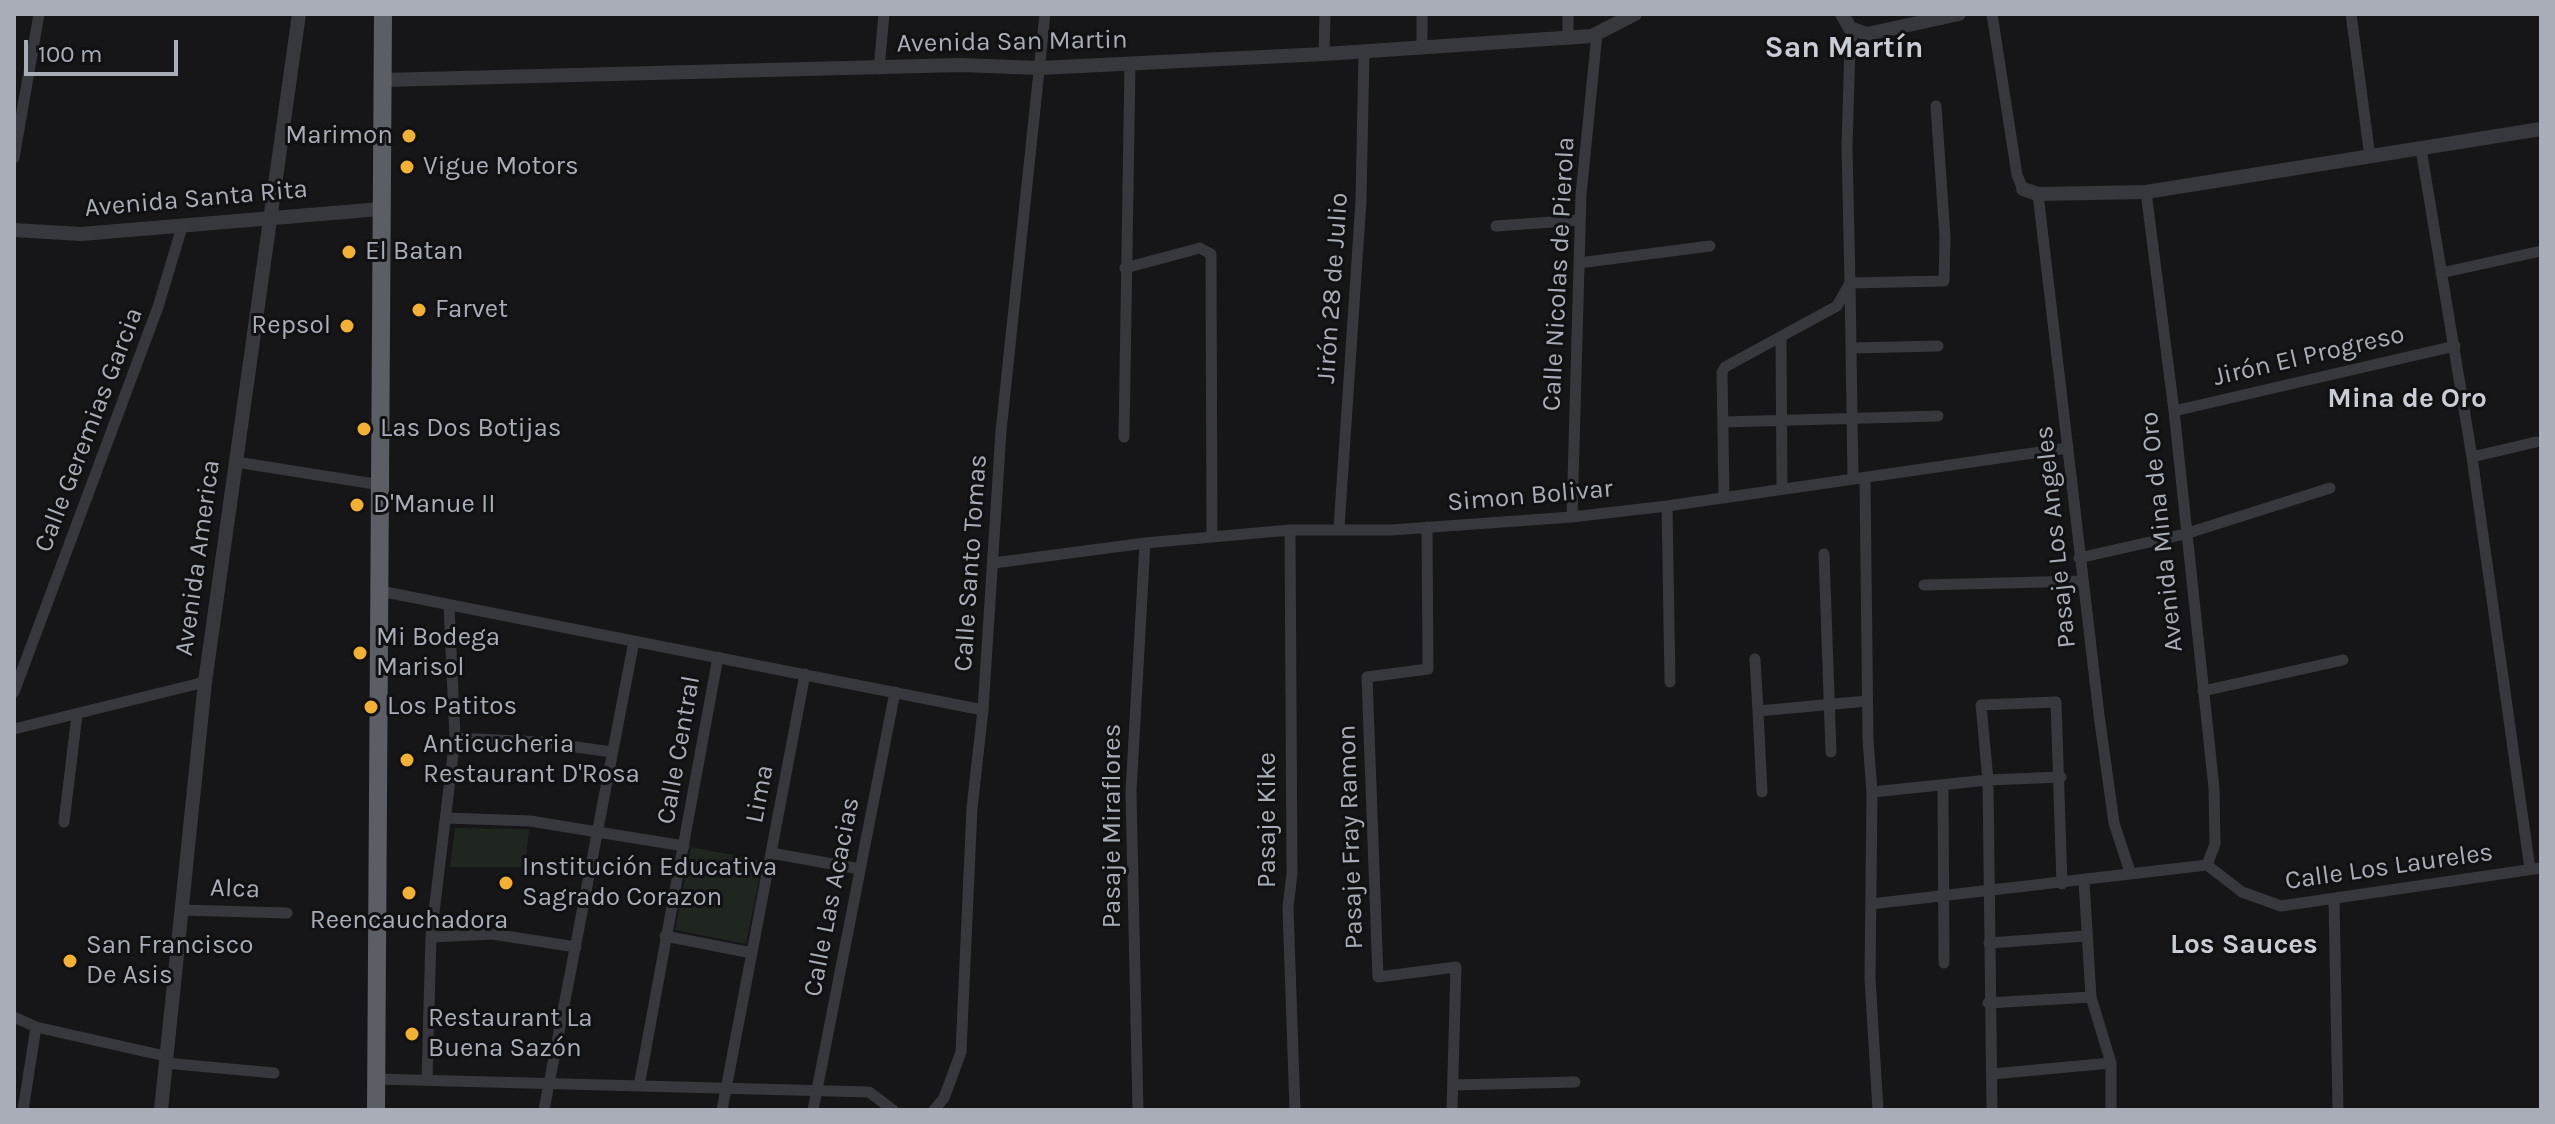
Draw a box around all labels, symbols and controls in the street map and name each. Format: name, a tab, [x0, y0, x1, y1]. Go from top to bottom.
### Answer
scale bar	[28, 24, 182, 74]
street label: Avenida San Martin	[896, 24, 1128, 60]
district label: San Martín	[1765, 30, 1923, 66]
text: 100 m	[38, 40, 103, 68]
place label: Marimon	[285, 120, 393, 152]
marker: Marimon	[400, 127, 418, 145]
street label: Calle Nicolas de Pierola	[1536, 136, 1582, 412]
place label: Vigue Motors	[423, 151, 579, 183]
marker: Vigue Motors	[398, 158, 416, 176]
street label: Avenida Santa Rita	[83, 174, 309, 224]
street label: Jirón 28 de Julio	[1311, 191, 1355, 385]
place label: El Batan	[365, 236, 463, 268]
marker: El Batan	[340, 243, 358, 261]
place label: Farvet	[435, 294, 508, 326]
marker: Farvet	[410, 301, 428, 319]
street label: Calle Geremias Garcia	[28, 303, 150, 557]
place label: Repsol	[251, 310, 331, 342]
marker: Repsol	[338, 317, 356, 335]
street label: Jirón El Progreso	[2210, 319, 2408, 393]
district label: Mina de Oro	[2327, 382, 2487, 416]
street label: Avenida Mina de Oro	[2134, 410, 2190, 654]
place label: Las Dos Botijas	[380, 413, 562, 445]
marker: Las Dos Botijas	[355, 420, 373, 438]
street label: Pasaje Los Angeles	[2029, 424, 2083, 650]
street label: Calle Santo Tomas	[948, 453, 994, 673]
street label: Avenida America	[169, 458, 227, 658]
street label: Simon Bolivar	[1446, 473, 1614, 519]
place label: D'Manue II	[373, 489, 496, 521]
marker: D'Manue II	[348, 496, 366, 514]
place label: Mi Bodega Marisol	[376, 622, 500, 684]
marker: Mi Bodega Marisol	[351, 644, 369, 662]
street label: Calle Central	[651, 673, 707, 827]
place label: Los Patitos	[387, 691, 517, 723]
marker: Los Patitos	[362, 698, 380, 716]
street label: Pasaje Miraflores	[1097, 724, 1129, 928]
street label: Pasaje Fray Ramon	[1331, 724, 1371, 950]
place label: Anticucheria Restaurant D'Rosa	[423, 729, 640, 790]
marker: Anticucheria Restaurant D'Rosa	[398, 751, 416, 769]
street label: Pasaje Kike	[1252, 752, 1284, 888]
street label: Lima	[739, 762, 781, 826]
street label: Calle Las Acacias	[797, 795, 867, 999]
street label: Calle Los Laureles	[2283, 837, 2495, 897]
place label: Institución Educativa Sagrado Corazon	[522, 852, 777, 914]
street label: Alca	[209, 873, 261, 905]
marker: Institución Educativa Sagrado Corazon	[497, 874, 515, 892]
marker: Reencauchadora	[400, 884, 418, 902]
place label: Reencauchadora	[310, 905, 508, 937]
district label: Los Sauces	[2170, 928, 2318, 962]
place label: San Francisco De Asis	[86, 930, 253, 992]
marker: San Francisco De Asis	[61, 952, 79, 970]
place label: Restaurant La Buena Sazón	[428, 1003, 593, 1064]
marker: Restaurant La Buena Sazón	[403, 1025, 421, 1043]

